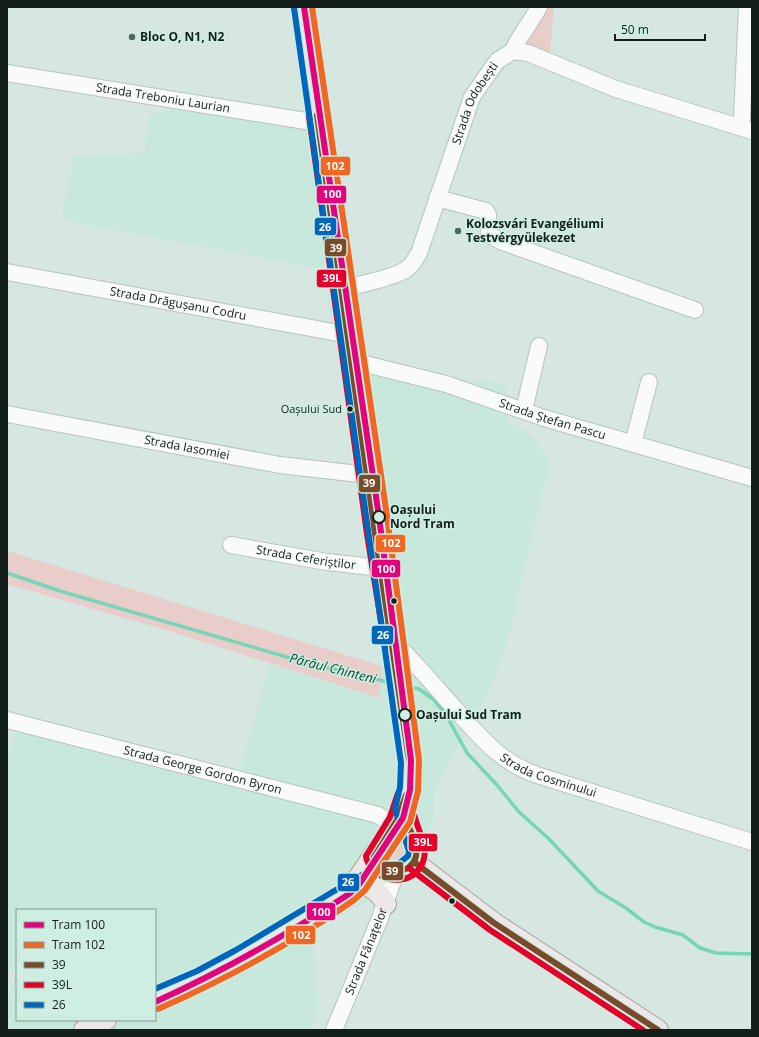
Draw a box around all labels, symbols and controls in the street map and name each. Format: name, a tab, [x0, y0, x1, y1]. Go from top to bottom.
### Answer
scale bar	[615, 16, 705, 42]
text: 50 m	[621, 21, 649, 38]
place label: Bloc O, N1, N2	[140, 28, 224, 45]
marker: Bloc O, N1, N2	[127, 32, 137, 42]
street label: Strada Odobești	[447, 58, 502, 147]
street label: Strada Treboniu Laurian	[95, 78, 231, 117]
line badge: 102	[320, 156, 351, 176]
text: 102	[326, 158, 344, 173]
line badge: 100	[316, 185, 347, 204]
text: 100	[323, 186, 341, 201]
place label: Kolozsvári Evangéliumi Testvérgyülekezet	[466, 215, 604, 246]
line badge: 26	[314, 217, 337, 236]
text: 26	[319, 219, 331, 234]
marker: Kolozsvári Evangéliumi Testvérgyülekezet	[453, 226, 463, 236]
line badge: 39	[324, 238, 347, 257]
text: 39	[330, 240, 342, 255]
line badge: 39L	[316, 269, 347, 288]
text: 39L	[323, 270, 341, 285]
street label: Strada Drăgușanu Codru	[109, 282, 248, 324]
street label: Strada Ștefan Pascu	[497, 394, 608, 443]
place label: Oașului Sud	[281, 401, 342, 416]
marker: Oașului Sud	[345, 404, 355, 414]
street label: Strada Iasomiei	[143, 431, 231, 463]
line badge: 39	[358, 474, 381, 493]
text: 39	[363, 475, 375, 490]
place label: Oașului Nord Tram	[390, 501, 455, 532]
marker: Oașului Nord Tram	[372, 510, 386, 524]
line badge: 102	[375, 534, 406, 553]
text: 102	[382, 535, 400, 550]
street label: Strada Ceferiștilor	[255, 541, 357, 573]
line badge: 100	[371, 559, 401, 578]
text: 100	[377, 561, 395, 576]
unlabelled marker	[389, 596, 399, 606]
line badge: 26	[371, 625, 394, 645]
text: 26	[377, 627, 389, 642]
water label: Pârâul Chinteni	[288, 649, 379, 688]
place label: Oașului Sud Tram	[416, 706, 522, 723]
marker: Oașului Sud Tram	[398, 708, 412, 722]
street label: Strada George Gordon Byron	[122, 741, 284, 798]
street label: Strada Cosminului	[497, 749, 599, 801]
line badge: 39L	[408, 833, 438, 852]
text: 39L	[414, 834, 432, 849]
line badge: 39	[381, 861, 404, 881]
text: 39	[386, 863, 398, 878]
line badge: 26	[337, 873, 360, 892]
text: 26	[342, 874, 354, 889]
unlabelled marker	[447, 896, 457, 906]
line badge: 100	[306, 902, 336, 921]
text: 100	[312, 904, 330, 919]
street label: Strada Fânațelor	[340, 905, 391, 997]
legend	[16, 909, 156, 1021]
text: Tram 100	[52, 916, 105, 933]
line badge: 102	[285, 925, 316, 945]
text: 102	[292, 927, 310, 942]
text: Tram 102	[52, 936, 105, 953]
text: 39	[52, 956, 66, 973]
text: 39L	[52, 976, 72, 993]
text: 26	[52, 996, 66, 1013]

